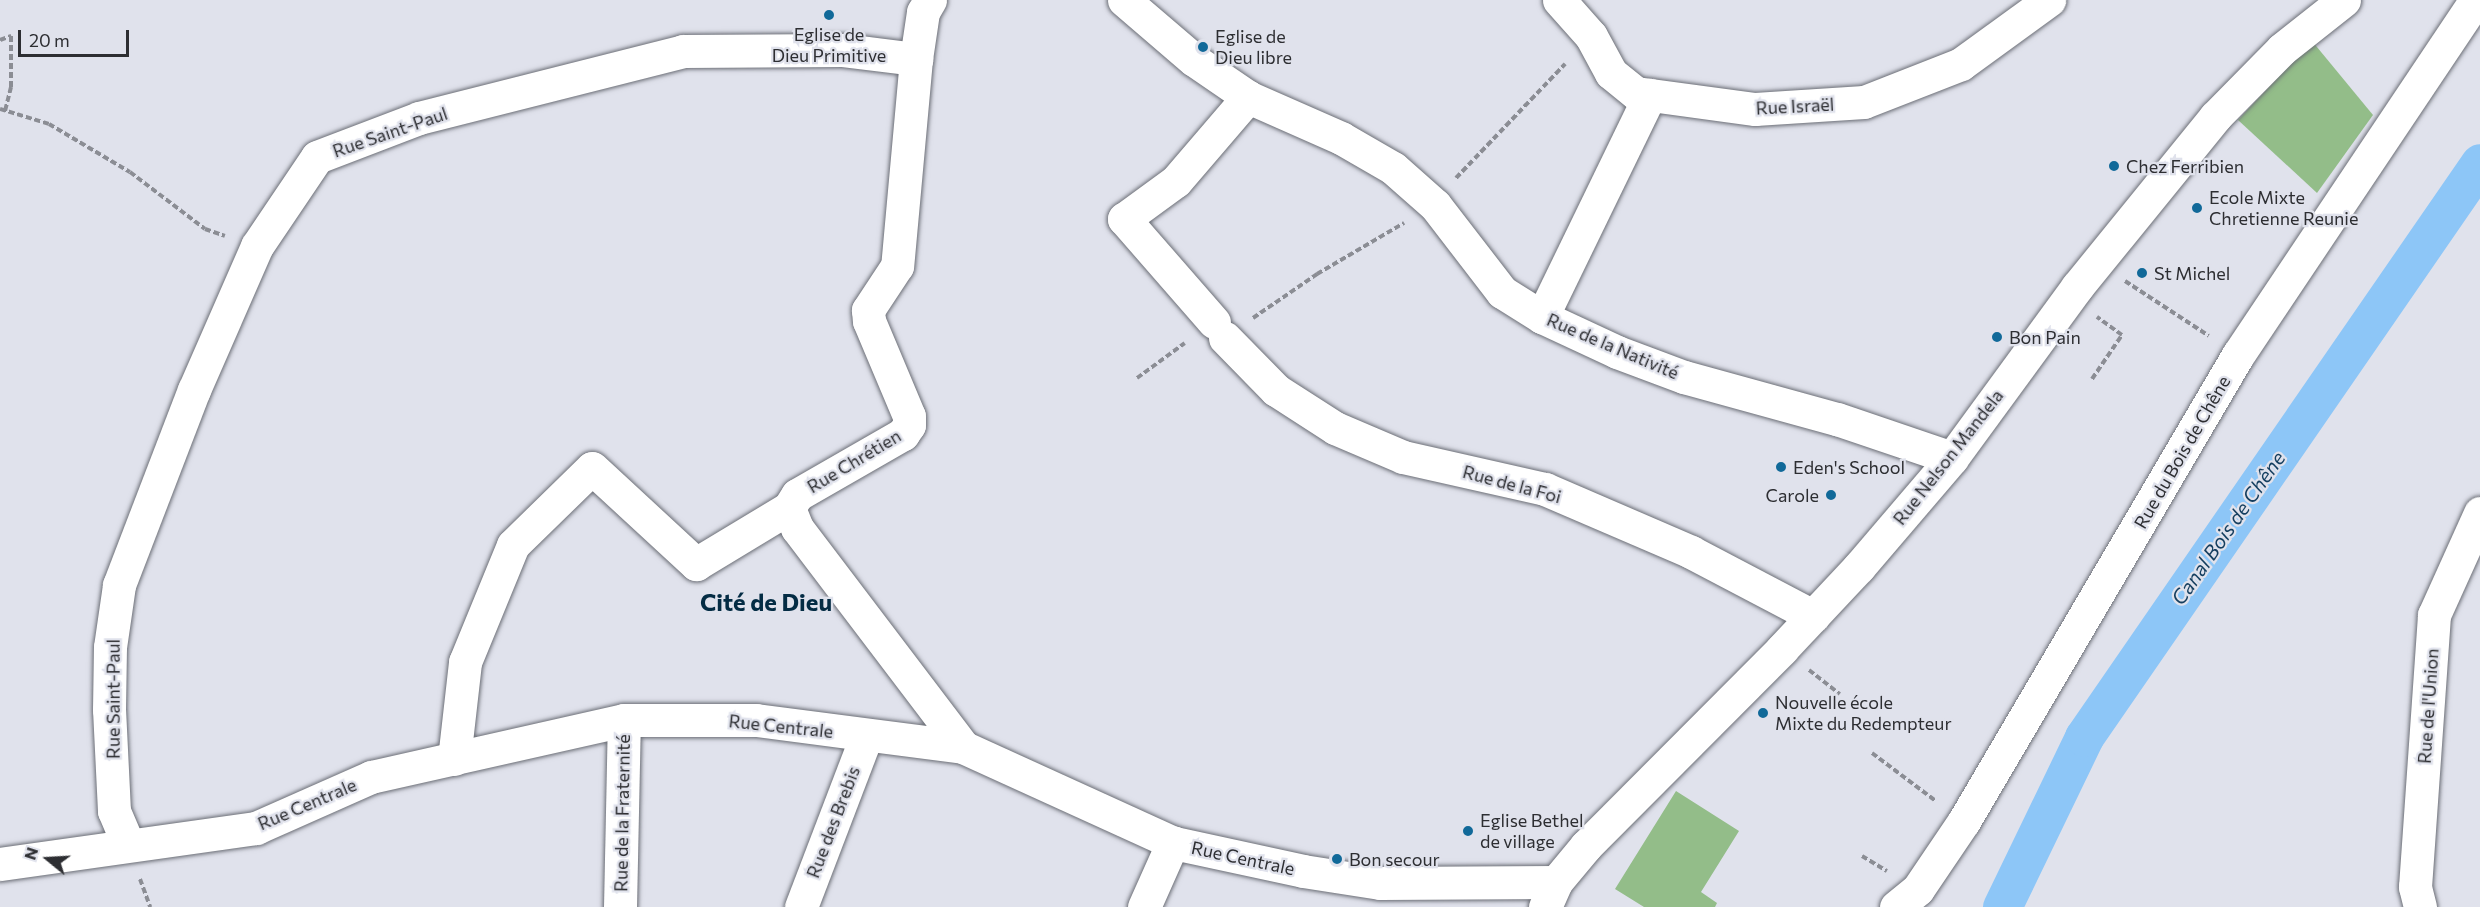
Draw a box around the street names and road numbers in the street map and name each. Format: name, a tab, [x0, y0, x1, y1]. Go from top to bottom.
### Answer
street label: Rue Israël	[1755, 93, 1835, 119]
street label: Rue Saint-Paul	[330, 102, 450, 162]
street label: Rue de la Nativité	[1544, 308, 1682, 384]
street label: Rue du Bois de Chêne	[2129, 372, 2235, 532]
street label: Rue Nelson Mandela	[1888, 385, 2008, 529]
street label: Rue Chrétien	[803, 425, 905, 497]
street label: Rue de la Foi	[1460, 460, 1564, 508]
street label: Rue Saint-Paul	[102, 639, 124, 759]
street label: Rue de l'Union	[2413, 648, 2443, 764]
street label: Rue Centrale	[728, 710, 834, 742]
street label: Rue de la Fraternité	[610, 734, 634, 892]
street label: Rue des Brebis	[802, 763, 864, 881]
street label: Rue Centrale	[254, 774, 360, 834]
street label: Rue Centrale	[1189, 837, 1297, 879]

